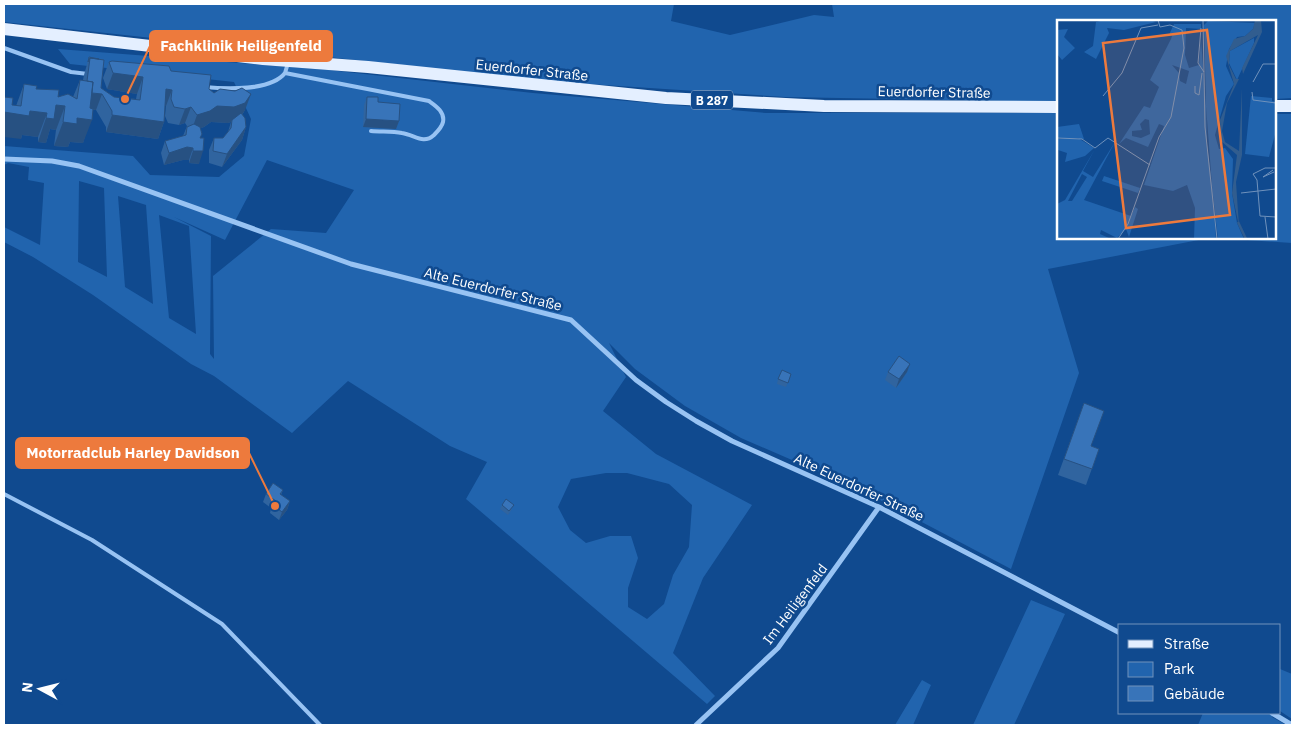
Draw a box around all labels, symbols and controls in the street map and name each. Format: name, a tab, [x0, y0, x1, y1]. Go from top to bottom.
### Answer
inset map	[1057, 20, 1276, 239]
callout: Fachklinik Heiligenfeld	[150, 31, 332, 61]
text: Fachklinik Heiligenfeld	[160, 36, 322, 55]
street label: Euerdorfer Straße	[475, 55, 589, 85]
street label: Euerdorfer Straße	[877, 82, 991, 102]
road number: B 287	[691, 90, 733, 110]
street label: Alte Euerdorfer Straße	[422, 263, 564, 315]
callout: Motorradclub Harley Davidson	[16, 438, 249, 468]
text: Motorradclub Harley Davidson	[26, 443, 240, 462]
street label: Alte Euerdorfer Straße	[791, 449, 927, 525]
street label: Im Heiligenfeld	[759, 560, 831, 648]
legend	[1118, 624, 1281, 714]
text: Straße	[1164, 634, 1209, 653]
text: Park	[1164, 659, 1194, 678]
north arrow	[15, 664, 65, 714]
text: N	[18, 681, 37, 694]
text: Gebäude	[1164, 684, 1225, 703]

